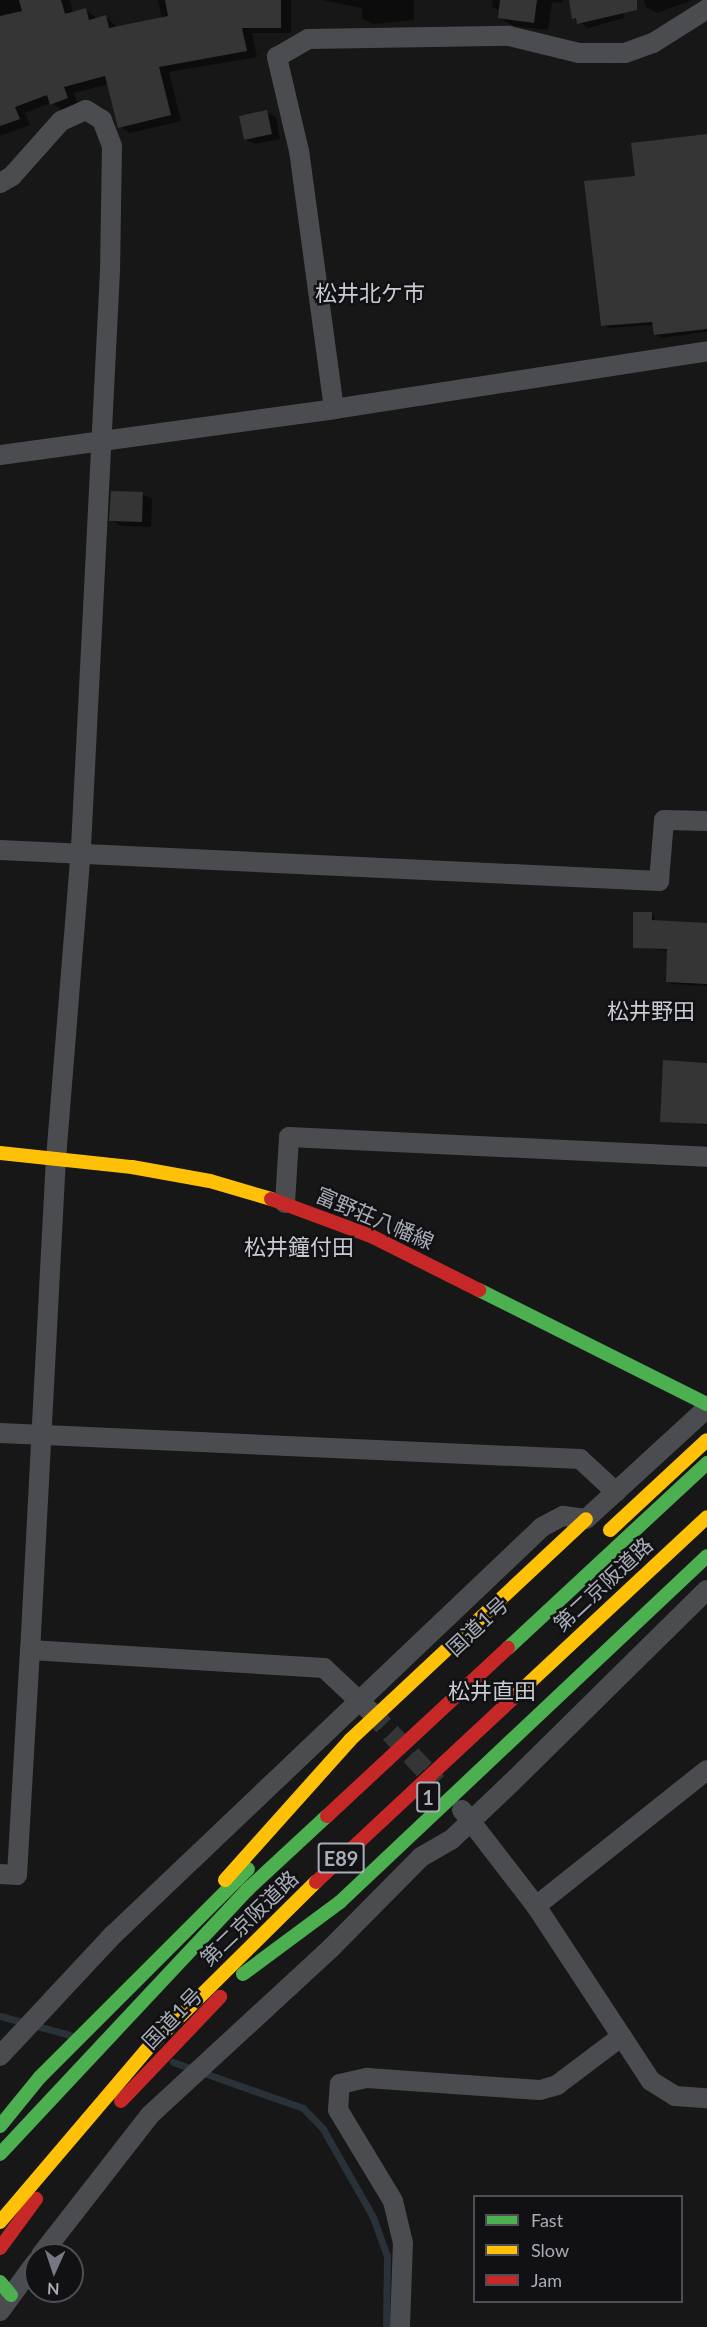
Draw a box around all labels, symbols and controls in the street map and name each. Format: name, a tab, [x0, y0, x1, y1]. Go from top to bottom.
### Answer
district label: 松井北ケ市	[315, 280, 425, 306]
district label: 松井野田	[607, 998, 695, 1024]
street label: 富野荘八幡線	[312, 1182, 438, 1254]
district label: 松井鐘付田	[244, 1234, 354, 1260]
street label: 第二京阪道路	[548, 1532, 658, 1636]
street label: 国道1号	[441, 1591, 513, 1661]
district label: 松井直田	[448, 1678, 536, 1704]
road number: 1	[416, 1780, 440, 1814]
road number: E89	[317, 1841, 365, 1875]
street label: 第二京阪道路	[195, 1865, 303, 1971]
street label: 国道1号	[137, 1982, 207, 2054]
legend	[473, 2195, 683, 2303]
text: Fast	[531, 2209, 563, 2231]
text: Slow	[531, 2239, 569, 2261]
north arrow	[24, 2243, 84, 2303]
text: Jam	[531, 2269, 562, 2291]
text: N	[46, 2280, 60, 2299]

